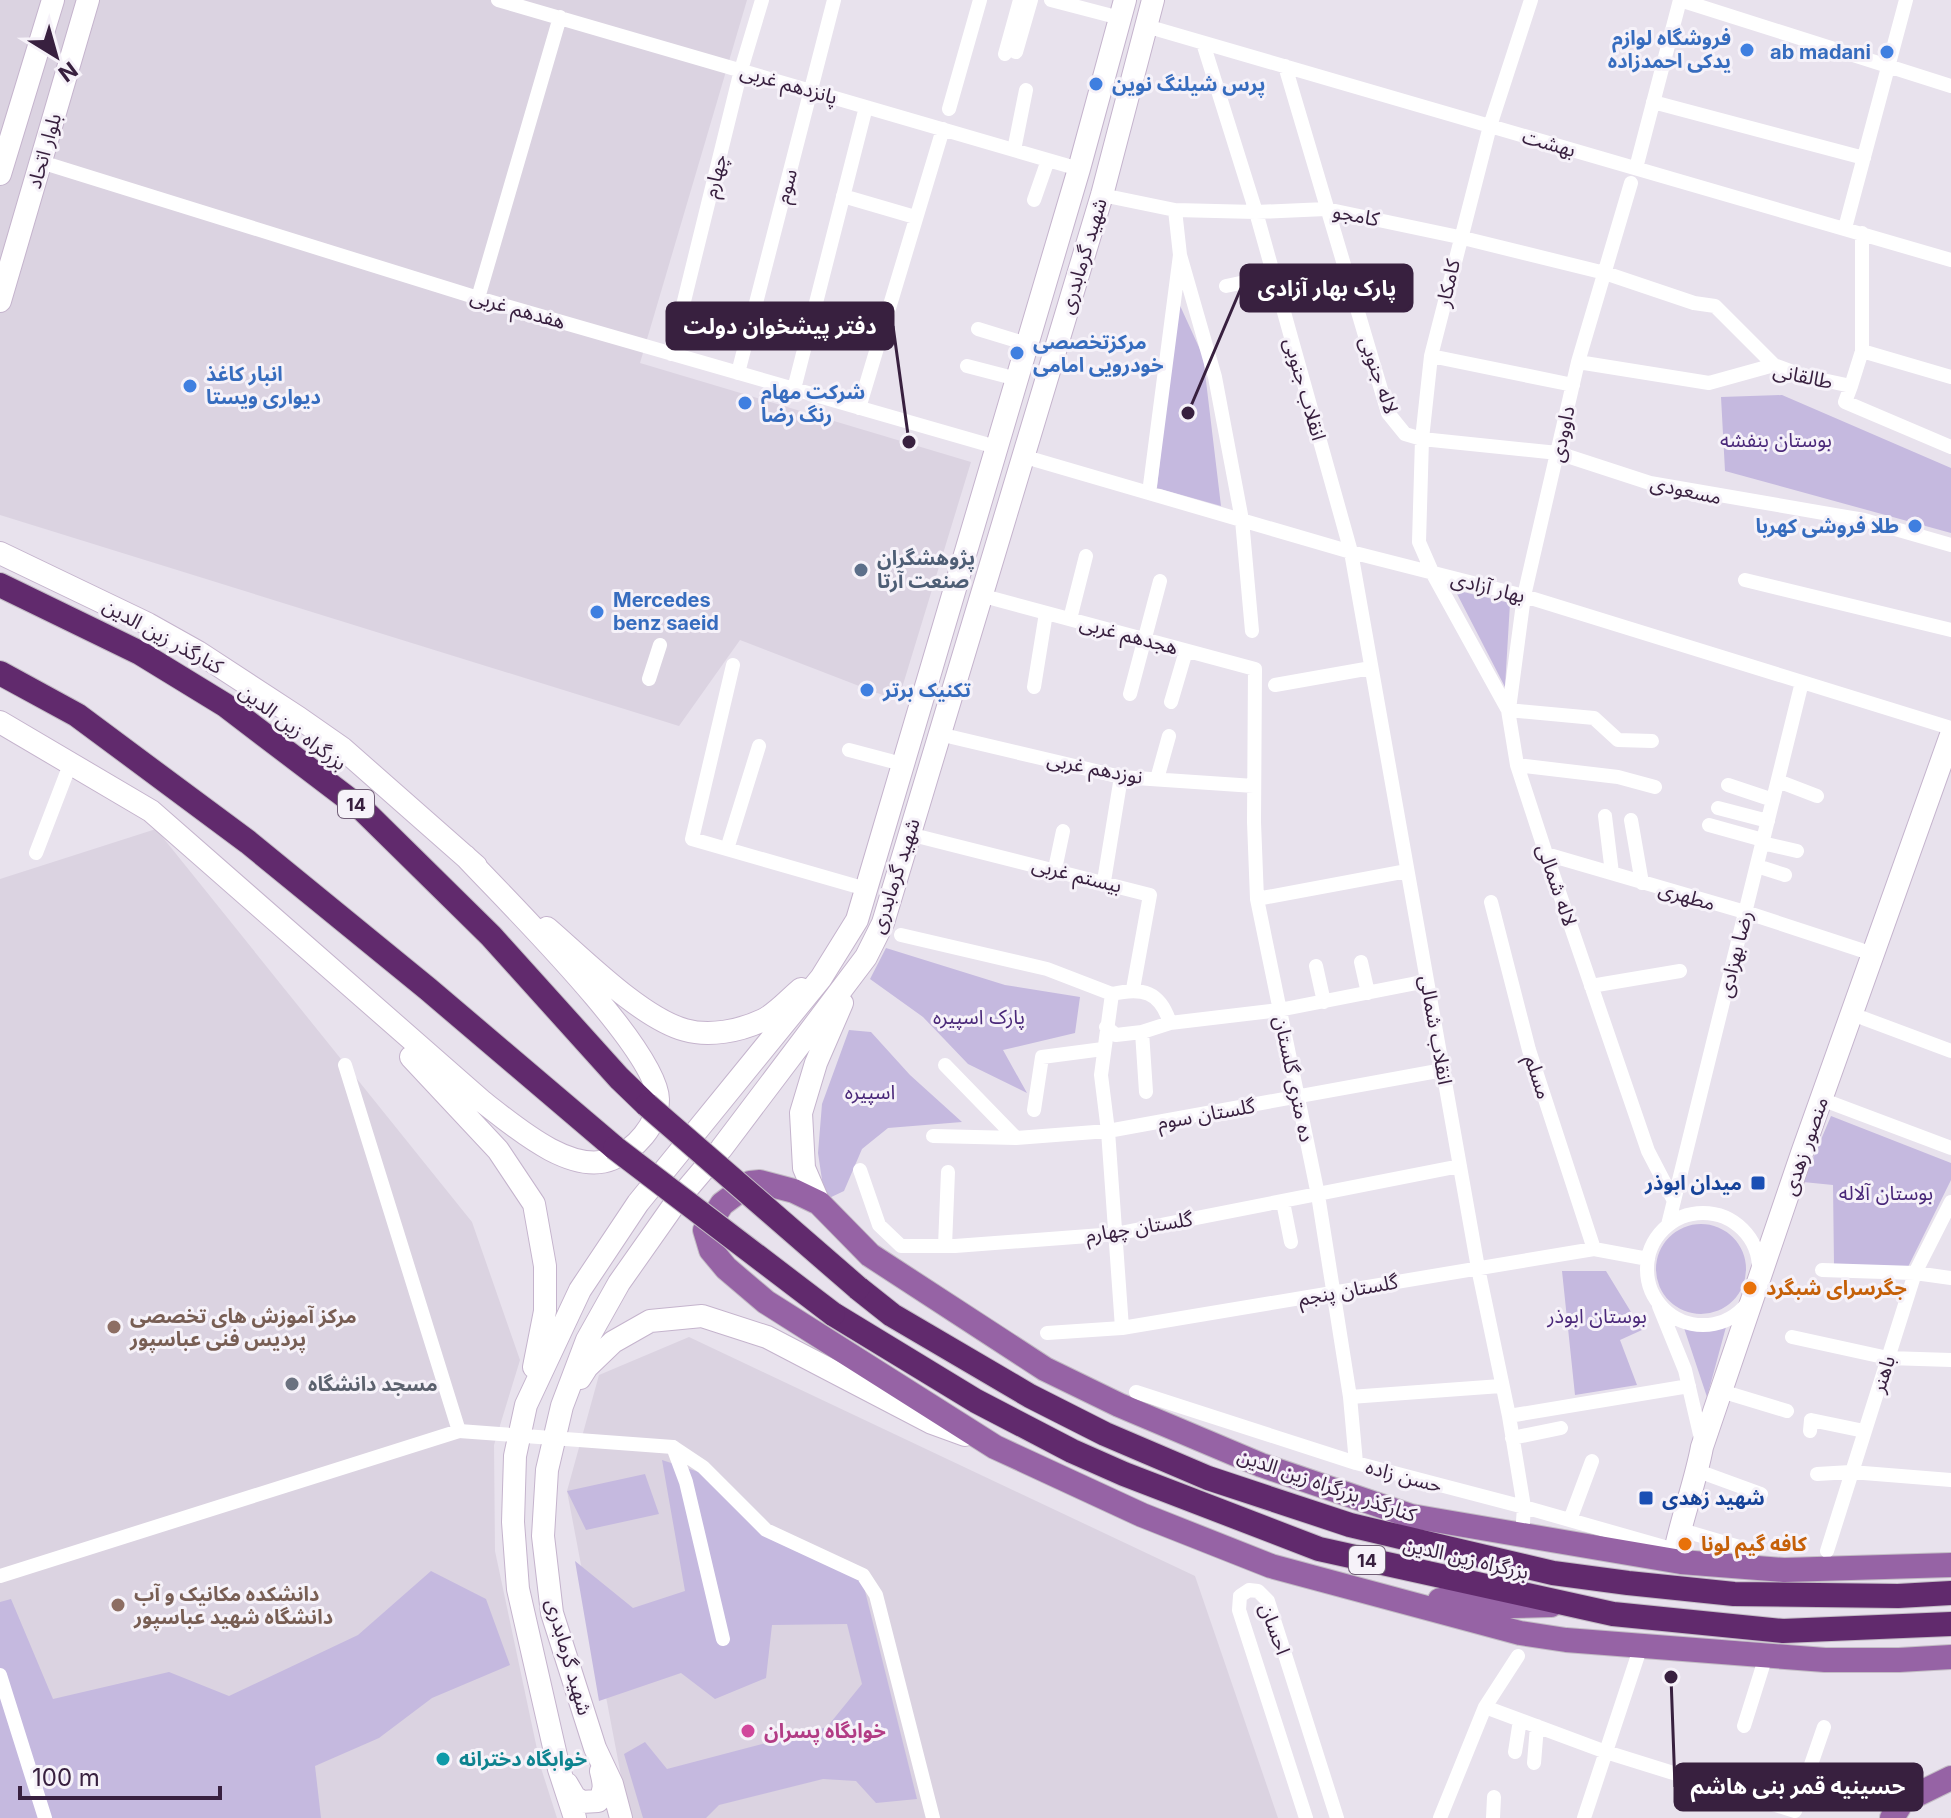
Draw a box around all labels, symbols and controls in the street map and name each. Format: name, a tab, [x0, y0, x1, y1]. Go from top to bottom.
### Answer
north arrow	[16, 16, 96, 96]
place label: فروشگاه لوازم یدکی احمدزاده	[1608, 26, 1731, 73]
place label: ab madani	[1770, 40, 1871, 64]
marker: فروشگاه لوازم یدکی احمدزاده	[1738, 41, 1756, 59]
marker: ab madani	[1878, 43, 1896, 61]
text: N	[54, 57, 83, 87]
street label: پانزدهم غربی	[737, 59, 840, 112]
place label: پرس شیلنگ نوین	[1112, 72, 1265, 98]
marker: پرس شیلنگ نوین	[1087, 75, 1105, 93]
street label: بلوار اتحاد	[22, 110, 66, 192]
street label: بهشت	[1520, 124, 1578, 162]
street label: چهارم	[698, 152, 735, 201]
street label: سوم	[770, 166, 805, 207]
street label: شهید گرمابدری	[1054, 195, 1112, 317]
street label: کامجو	[1331, 199, 1382, 231]
street label: کامکار	[1431, 256, 1465, 310]
callout: پارک بهار آزادی	[1241, 265, 1412, 311]
text: پارک بهار آزادی	[1258, 275, 1396, 303]
street label: هفدهم غربی	[467, 284, 568, 337]
callout: دفتر پیشخوان دولت	[667, 303, 893, 349]
text: دفتر پیشخوان دولت	[683, 313, 877, 341]
place label: مرکزتخصصی خودرویی امامی	[1033, 330, 1164, 377]
street label: لاله جنوبی	[1355, 333, 1403, 417]
street label: انقلاب جنوبی	[1279, 335, 1331, 443]
marker: مرکزتخصصی خودرویی امامی	[1008, 344, 1026, 362]
street label: طالقانی	[1771, 358, 1835, 394]
place label: انبار کاغذ دیواری ویستا	[206, 362, 321, 409]
marker: انبار کاغذ دیواری ویستا	[181, 377, 199, 395]
place label: شرکت مهام رنگ رضا	[761, 380, 865, 427]
marker: شرکت مهام رنگ رضا	[736, 394, 754, 412]
street label: داوودی	[1544, 404, 1580, 464]
park label: بوستان بنفشه	[1720, 428, 1832, 452]
street label: مسعودی	[1648, 471, 1724, 509]
place label: طلا فروشی کهربا	[1756, 514, 1899, 538]
marker: طلا فروشی کهربا	[1906, 517, 1924, 535]
place label: پژوهشگران صنعت آرتا	[877, 546, 975, 593]
marker: پژوهشگران صنعت آرتا	[852, 561, 870, 579]
street label: بهار آزادی	[1449, 566, 1527, 608]
place label: Mercedes benz saeid	[613, 588, 719, 635]
street label: کنارگذر زین الدین	[99, 593, 228, 679]
marker: Mercedes benz saeid	[588, 603, 606, 621]
street label: هجدهم غربی	[1076, 610, 1181, 663]
place label: تکنیک برتر	[882, 678, 971, 702]
street label: بزرگراه زین الدین	[235, 679, 351, 775]
marker: تکنیک برتر	[858, 681, 876, 699]
street label: نوزدهم غربی	[1045, 747, 1145, 792]
road number: 14	[338, 790, 374, 818]
street label: شهید گرمابدری	[865, 815, 925, 937]
street label: لاله شمالی	[1532, 841, 1582, 929]
street label: بیستم غربی	[1029, 852, 1124, 901]
street label: مطهری	[1656, 876, 1718, 916]
street label: رضا بهزادی	[1713, 908, 1757, 1000]
street label: انقلاب شمالی	[1415, 974, 1457, 1086]
park label: پارک اسپیره	[933, 1005, 1025, 1030]
street label: ده متری گلستان	[1269, 1014, 1319, 1144]
street label: مسلم	[1517, 1052, 1556, 1103]
park label: اسپیره	[845, 1080, 895, 1105]
street label: گلستان سوم	[1155, 1093, 1258, 1137]
street label: منصور زهدی	[1777, 1094, 1833, 1198]
place label: میدان ابوذر	[1644, 1171, 1742, 1195]
marker: میدان ابوذر	[1749, 1174, 1767, 1192]
park label: بوستان آلاله	[1839, 1181, 1933, 1205]
street label: گلستان چهارم	[1084, 1207, 1195, 1250]
street label: گلستان پنجم	[1296, 1269, 1401, 1314]
place label: جگرسرای شبگرد	[1766, 1276, 1907, 1300]
marker: جگرسرای شبگرد	[1741, 1279, 1759, 1297]
place label: مرکز آموزش های تخصصی پردیس فنی عباسپور	[129, 1304, 357, 1353]
park label: بوستان ابوذر	[1546, 1304, 1647, 1328]
marker: مرکز آموزش های تخصصی پردیس فنی عباسپور	[105, 1318, 123, 1336]
street label: باهنر	[1865, 1352, 1900, 1396]
place label: مسجد دانشگاه	[308, 1372, 438, 1396]
marker: مسجد دانشگاه	[283, 1375, 301, 1393]
street label: کنارگذر بزرگراه زین الدین	[1234, 1443, 1420, 1527]
street label: حسن زاده	[1363, 1454, 1445, 1498]
place label: شهید زهدی	[1662, 1486, 1765, 1510]
marker: شهید زهدی	[1637, 1489, 1655, 1507]
street label: بزرگراه زین الدین	[1401, 1532, 1531, 1584]
place label: کافه گیم لونا	[1701, 1532, 1808, 1559]
marker: کافه گیم لونا	[1676, 1535, 1694, 1553]
road number: 14	[1349, 1546, 1385, 1574]
place label: دانشکده مکانیک و آب دانشگاه شهید عباسپور	[133, 1582, 333, 1631]
marker: دانشکده مکانیک و آب دانشگاه شهید عباسپور	[109, 1596, 127, 1614]
street label: شهید گرمابدری	[541, 1596, 597, 1718]
street label: احسان	[1255, 1600, 1295, 1658]
place label: خوابگاه پسران	[764, 1719, 886, 1745]
marker: خوابگاه پسران	[739, 1722, 757, 1740]
place label: خوابگاه دخترانه	[459, 1747, 587, 1771]
scale bar	[20, 1750, 220, 1800]
marker: خوابگاه دخترانه	[434, 1750, 452, 1768]
text: 100 m	[32, 1763, 100, 1792]
callout: حسینیه قمر بنی هاشم	[1675, 1764, 1922, 1810]
text: حسینیه قمر بنی هاشم	[1691, 1773, 1906, 1803]

